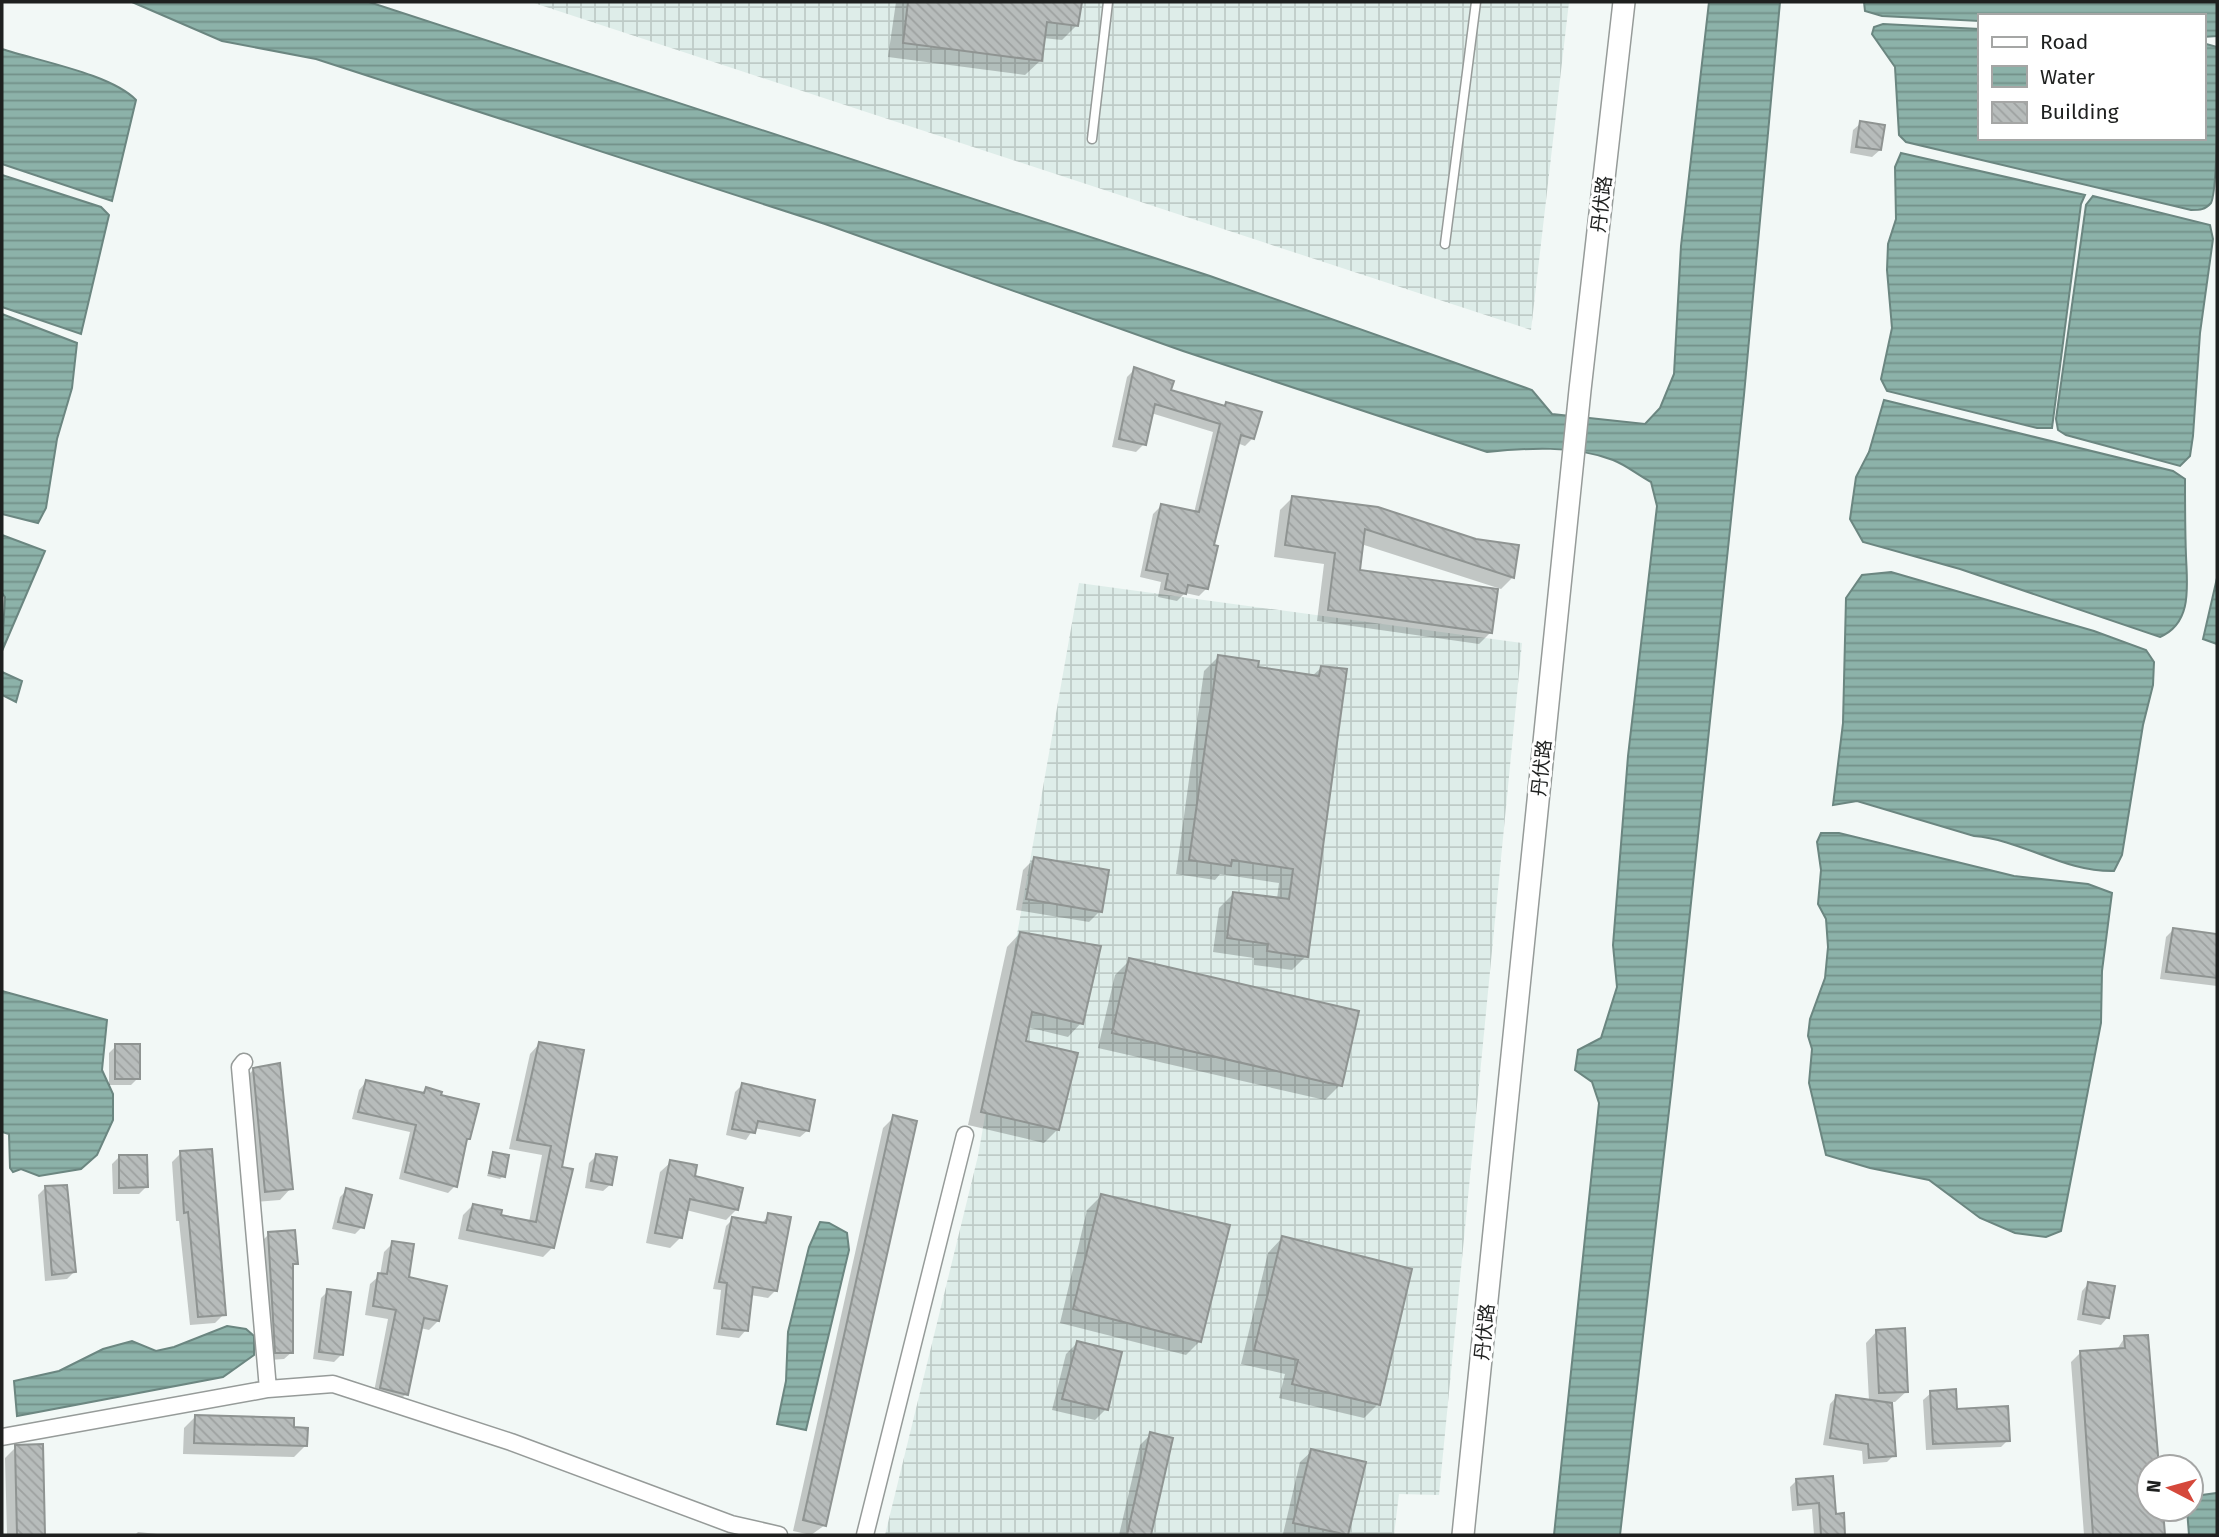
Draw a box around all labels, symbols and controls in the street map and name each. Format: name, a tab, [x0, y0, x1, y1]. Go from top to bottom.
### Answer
legend	[1978, 14, 2205, 140]
text: Road	[2040, 29, 2088, 55]
text: Water	[2040, 64, 2095, 90]
text: Building	[2040, 99, 2119, 125]
street label: 丹伏路	[1587, 174, 1616, 234]
street label: 丹伏路	[1527, 738, 1556, 798]
street label: 丹伏路	[1470, 1302, 1499, 1362]
north arrow	[2135, 1453, 2205, 1523]
text: N	[2141, 1479, 2166, 1494]

